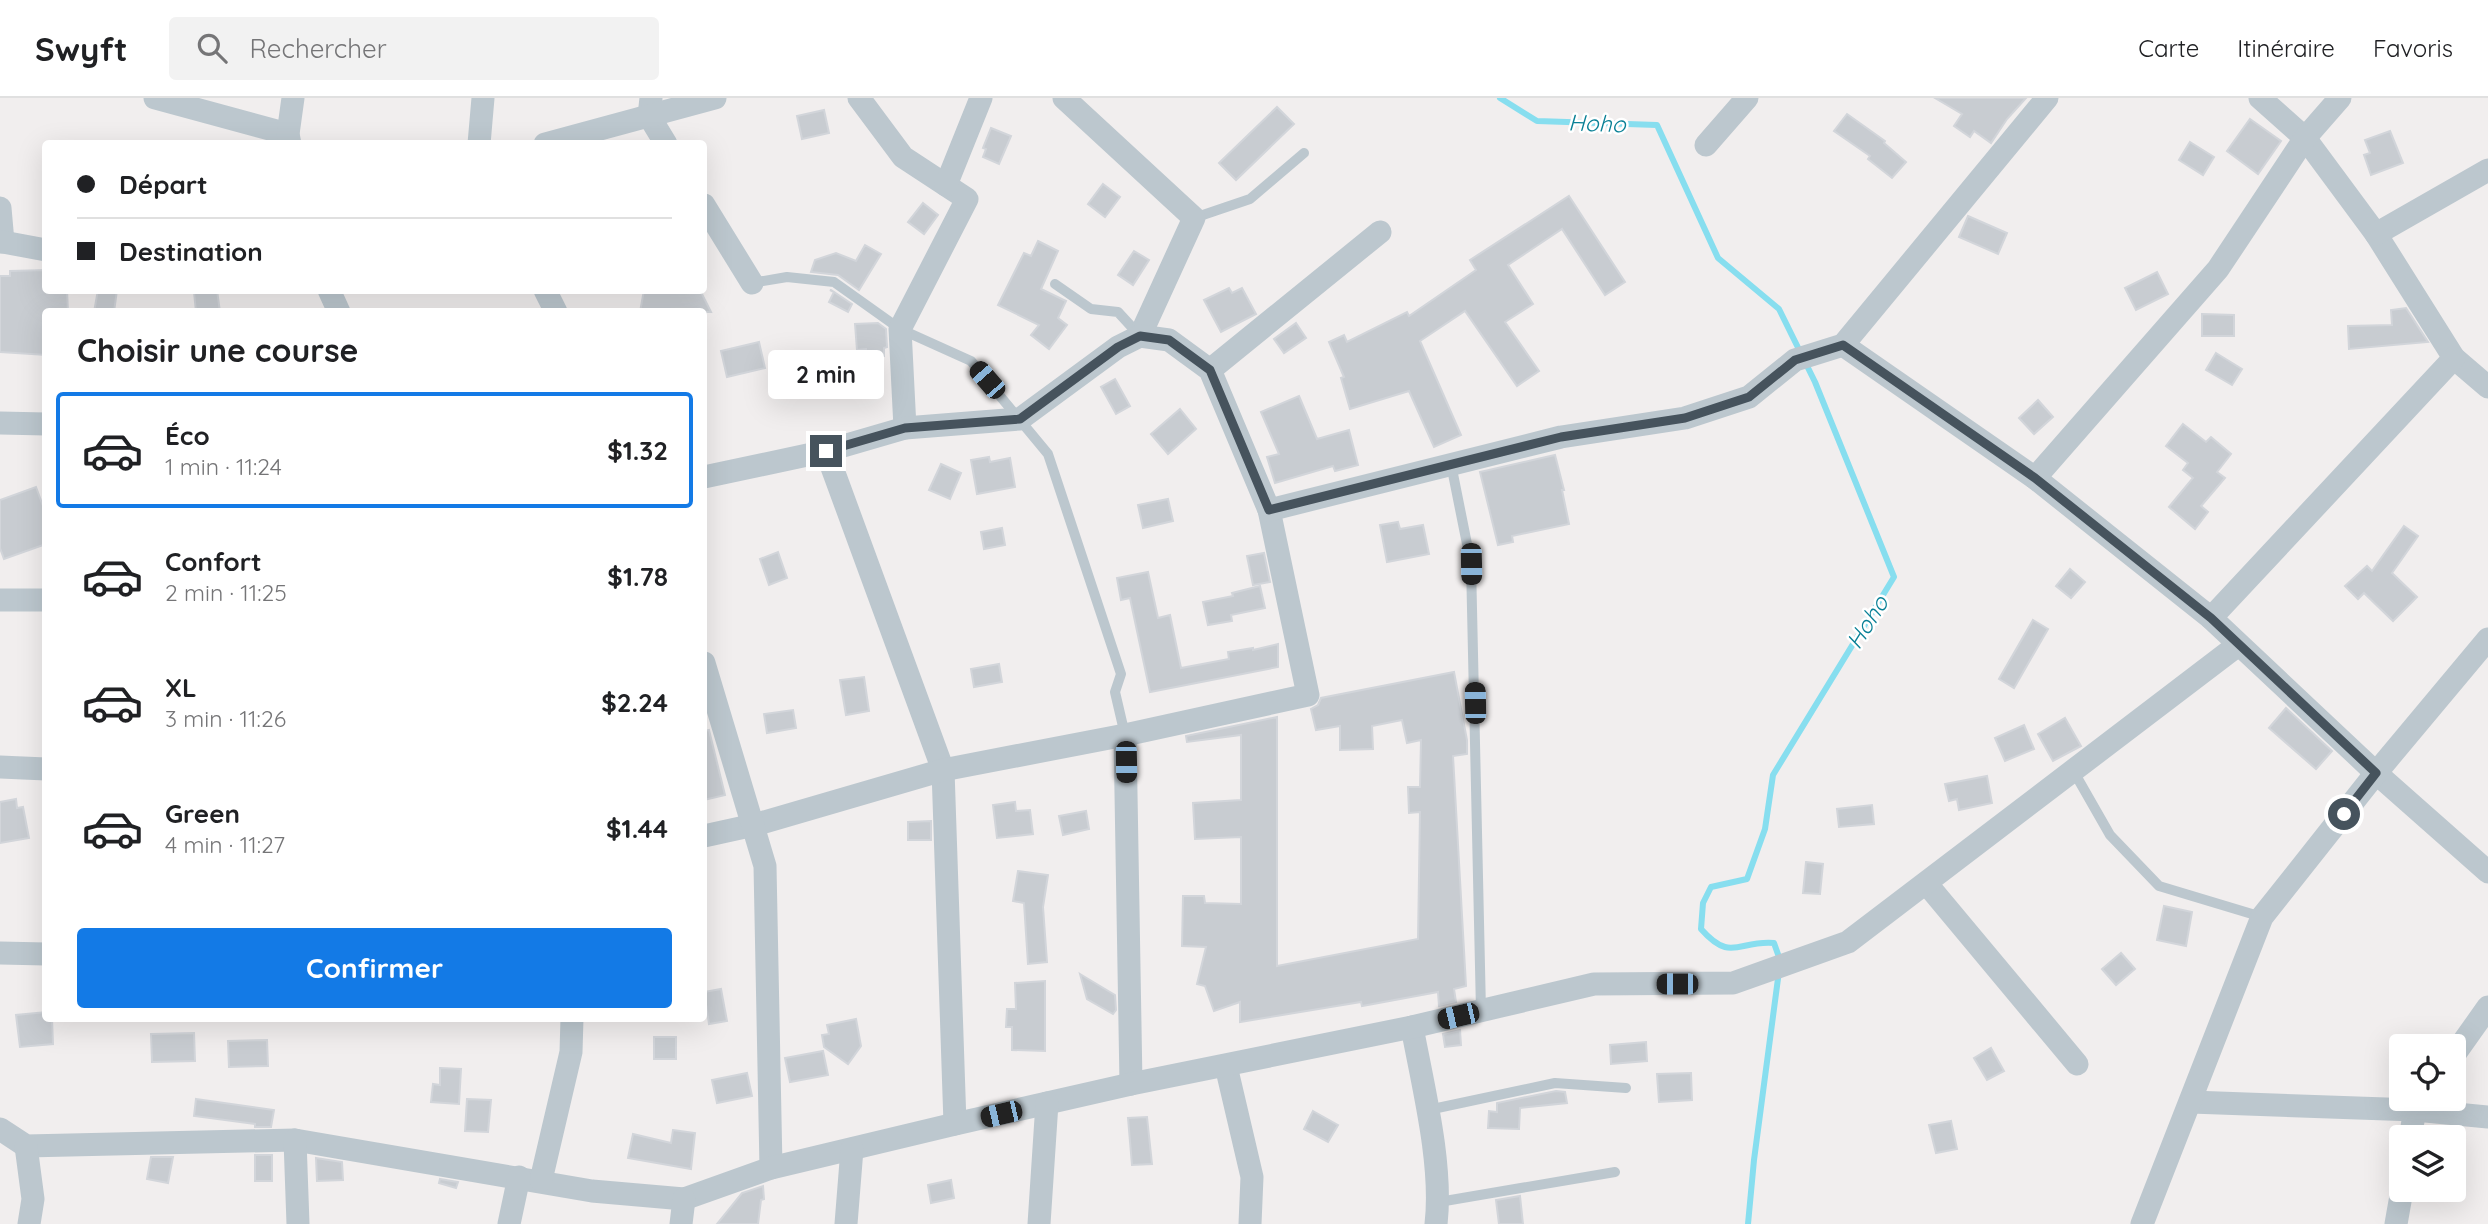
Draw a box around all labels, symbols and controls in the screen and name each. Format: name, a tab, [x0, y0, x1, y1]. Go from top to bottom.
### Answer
search box	[169, 17, 659, 80]
text: Swyft	[35, 28, 127, 69]
icon: search	[193, 29, 231, 67]
text: Rechercher	[249, 32, 387, 65]
text: Carte	[2138, 33, 2199, 63]
text: Itinéraire	[2237, 33, 2335, 63]
text: Favoris	[2373, 33, 2453, 63]
water label: Hoho	[1568, 108, 1627, 139]
text: Départ	[119, 168, 208, 201]
text: Destination	[119, 235, 263, 268]
text: Choisir une course	[77, 330, 358, 370]
callout: 2 min	[768, 350, 884, 398]
car	[966, 357, 1009, 403]
text: 2 min	[796, 360, 856, 389]
icon: car	[81, 419, 144, 482]
text: Éco	[165, 419, 210, 452]
text: $1.32	[607, 434, 668, 467]
route end	[810, 435, 842, 467]
text: 1 min · 11:24	[165, 452, 282, 481]
car	[1461, 543, 1482, 585]
icon: car	[81, 545, 144, 608]
text: Confort	[165, 545, 262, 578]
text: $1.78	[607, 560, 668, 593]
text: 2 min · 11:25	[165, 578, 287, 607]
water label: Hoho	[1839, 589, 1895, 654]
icon: car	[81, 671, 144, 734]
text: XL	[165, 671, 197, 704]
car	[1465, 682, 1486, 724]
text: $2.24	[601, 686, 668, 719]
text: 3 min · 11:26	[165, 704, 286, 733]
car	[1116, 741, 1137, 783]
icon: car	[81, 797, 144, 860]
text: Green	[165, 797, 240, 830]
route start	[2328, 798, 2360, 830]
text: $1.44	[606, 812, 668, 845]
text: 4 min · 11:27	[165, 830, 285, 859]
button: Confirmer	[77, 928, 672, 1008]
car	[1657, 974, 1699, 995]
car	[1436, 1001, 1481, 1031]
map controls	[2389, 1034, 2466, 1202]
button: locate	[2389, 1034, 2466, 1111]
car	[979, 1099, 1024, 1129]
button: layers	[2389, 1125, 2466, 1202]

